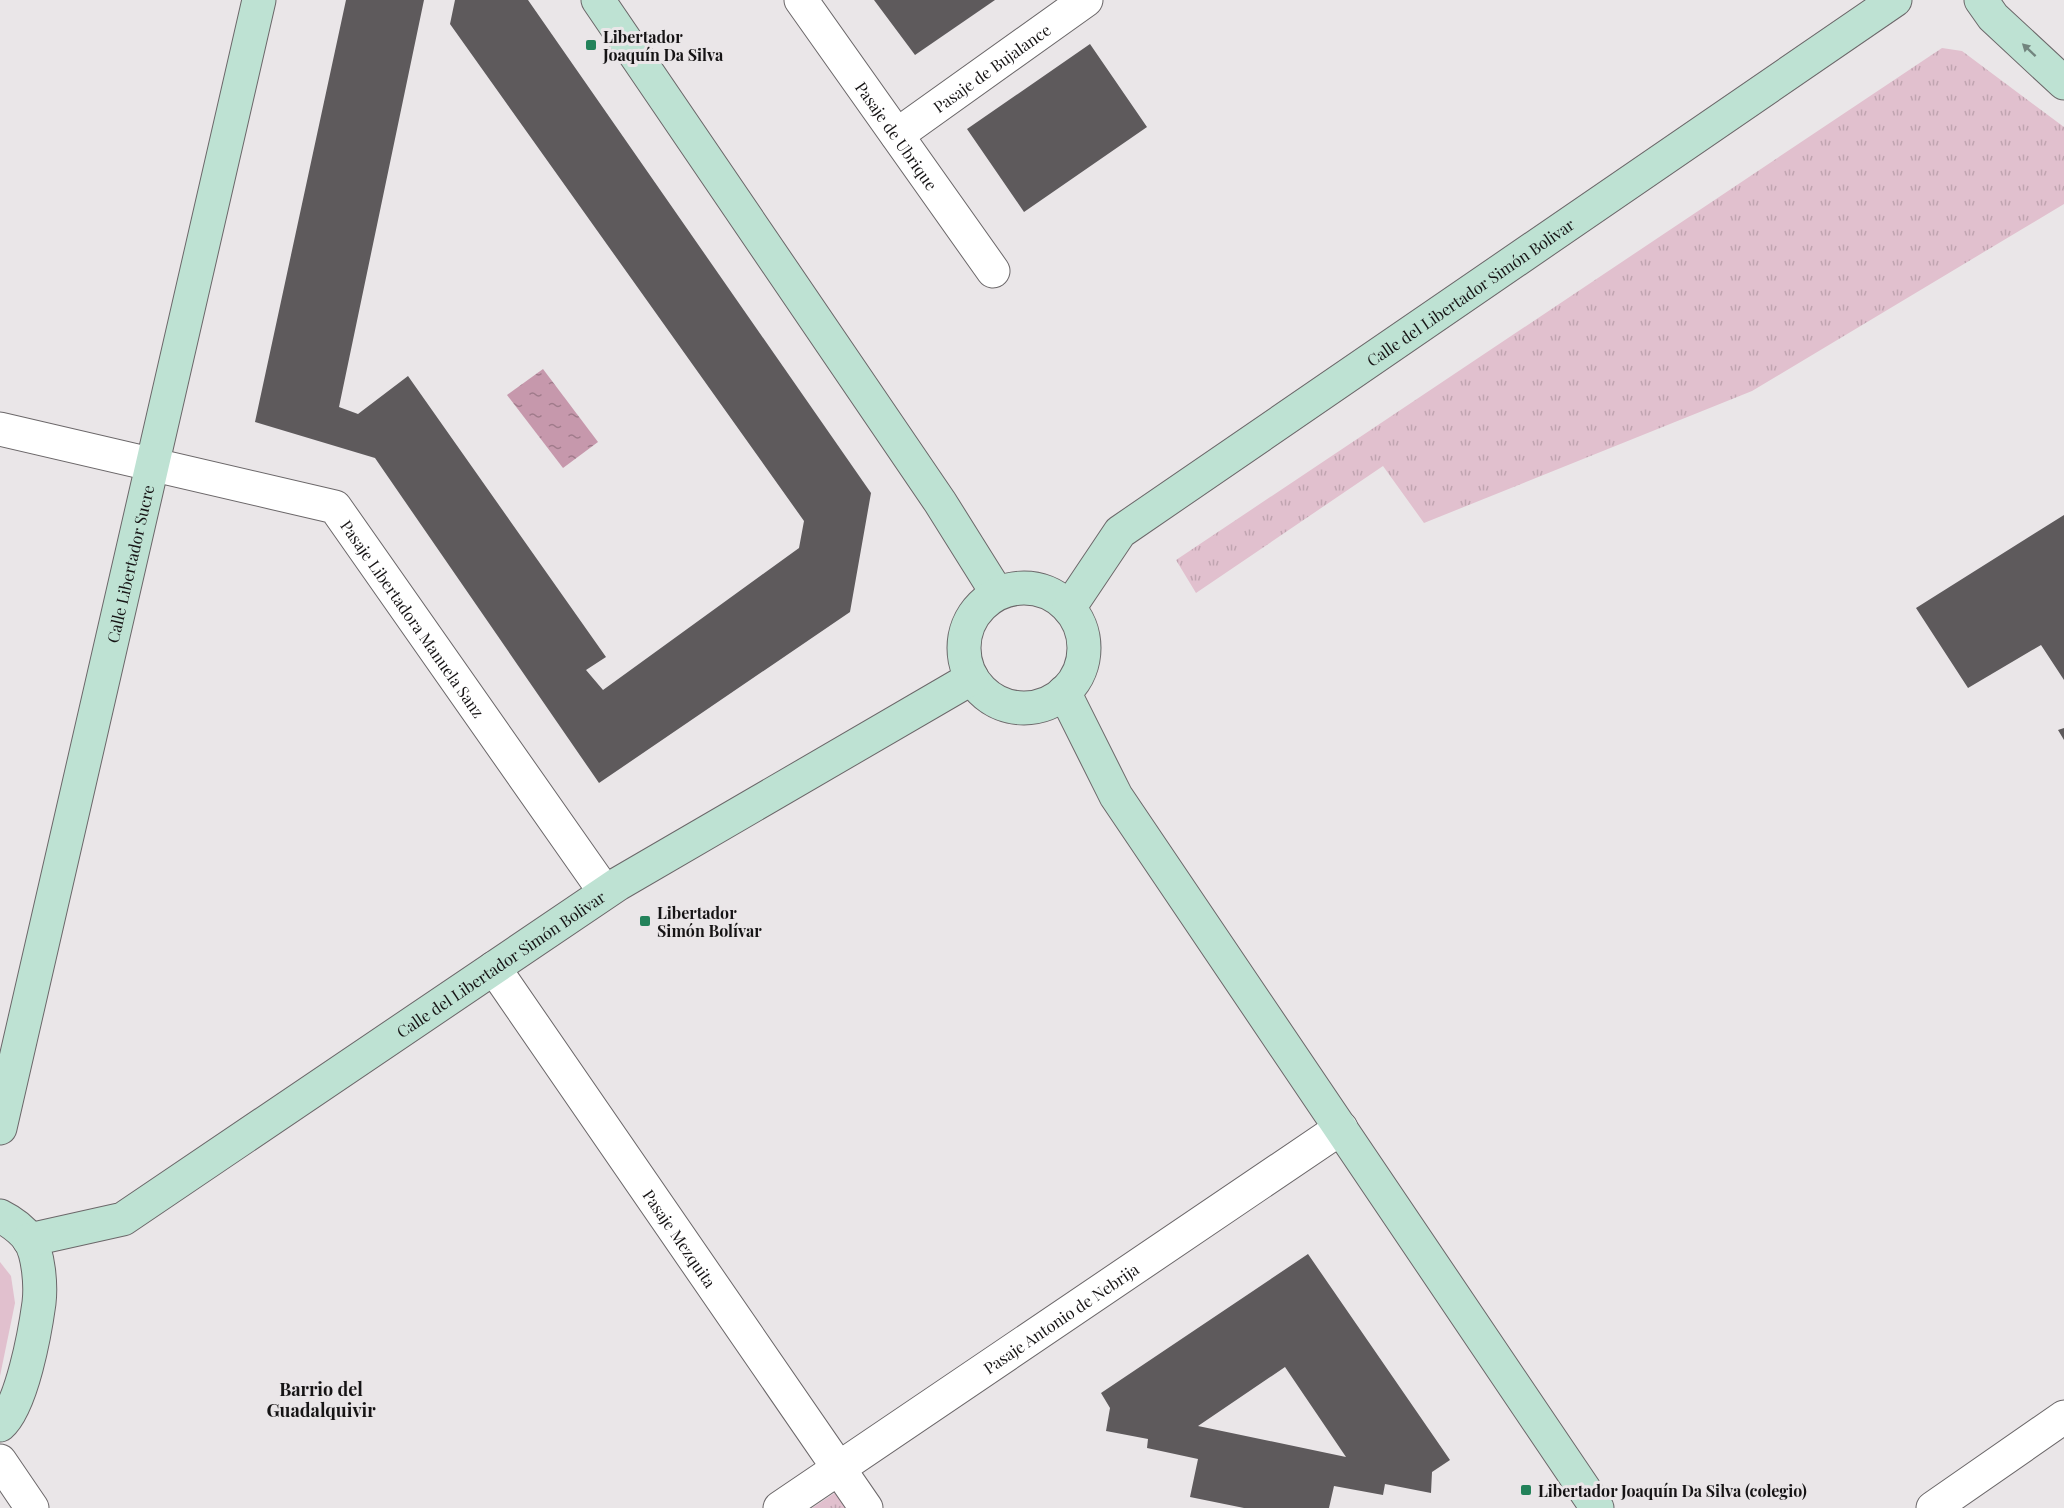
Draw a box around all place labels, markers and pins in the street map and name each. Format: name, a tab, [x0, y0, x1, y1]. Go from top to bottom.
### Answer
place label: Libertador Joaquín Da Silva	[602, 26, 724, 65]
marker: Libertador Joaquín Da Silva	[584, 38, 598, 52]
place label: Libertador Simón Bolívar	[657, 902, 762, 941]
marker: Libertador Simón Bolívar	[638, 914, 652, 928]
place label: Libertador Joaquín Da Silva (colegio)	[1538, 1480, 1807, 1501]
marker: Libertador Joaquín Da Silva (colegio)	[1519, 1483, 1533, 1497]

